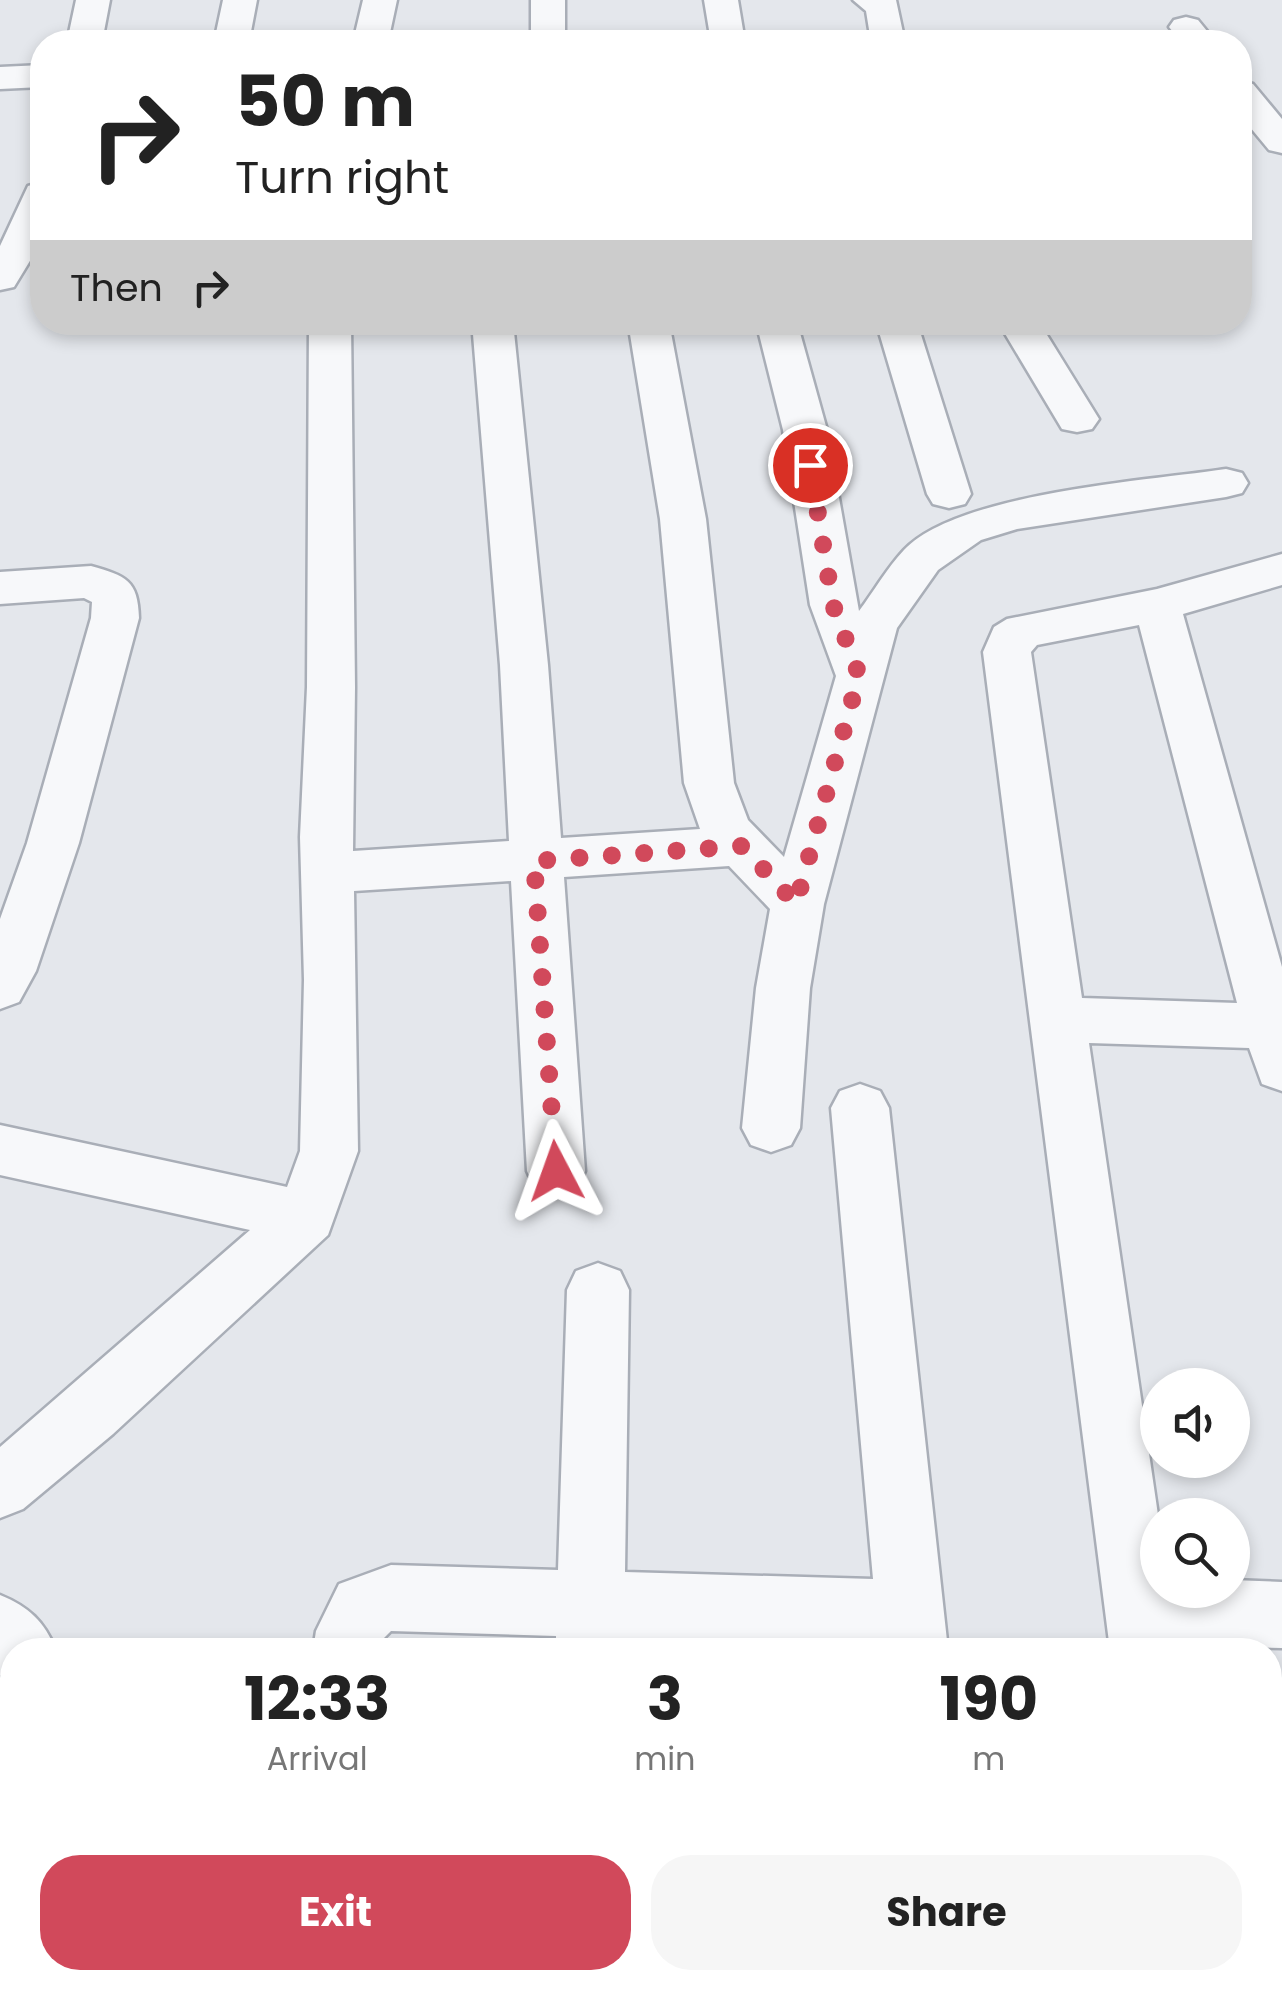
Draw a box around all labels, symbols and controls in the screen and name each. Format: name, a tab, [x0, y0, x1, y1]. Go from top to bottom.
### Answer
text: 50 m	[235, 52, 415, 151]
icon: right	[70, 70, 200, 200]
text: Turn right	[235, 146, 449, 209]
icon: right	[183, 260, 238, 315]
text: Then	[70, 261, 163, 314]
pin	[768, 423, 853, 508]
icon: arrive	[783, 438, 838, 493]
position arrow	[504, 1119, 608, 1223]
map controls	[1140, 1368, 1250, 1608]
button: sound	[1140, 1368, 1250, 1478]
button: search	[1140, 1498, 1250, 1608]
text: 12:33	[244, 1657, 390, 1741]
text: 3	[647, 1657, 683, 1741]
text: 190	[940, 1657, 1038, 1741]
text: Arrival	[267, 1736, 368, 1781]
text: min	[634, 1736, 696, 1781]
text: m	[972, 1736, 1005, 1781]
button: Exit	[40, 1855, 631, 1970]
button: Share	[651, 1855, 1242, 1970]

